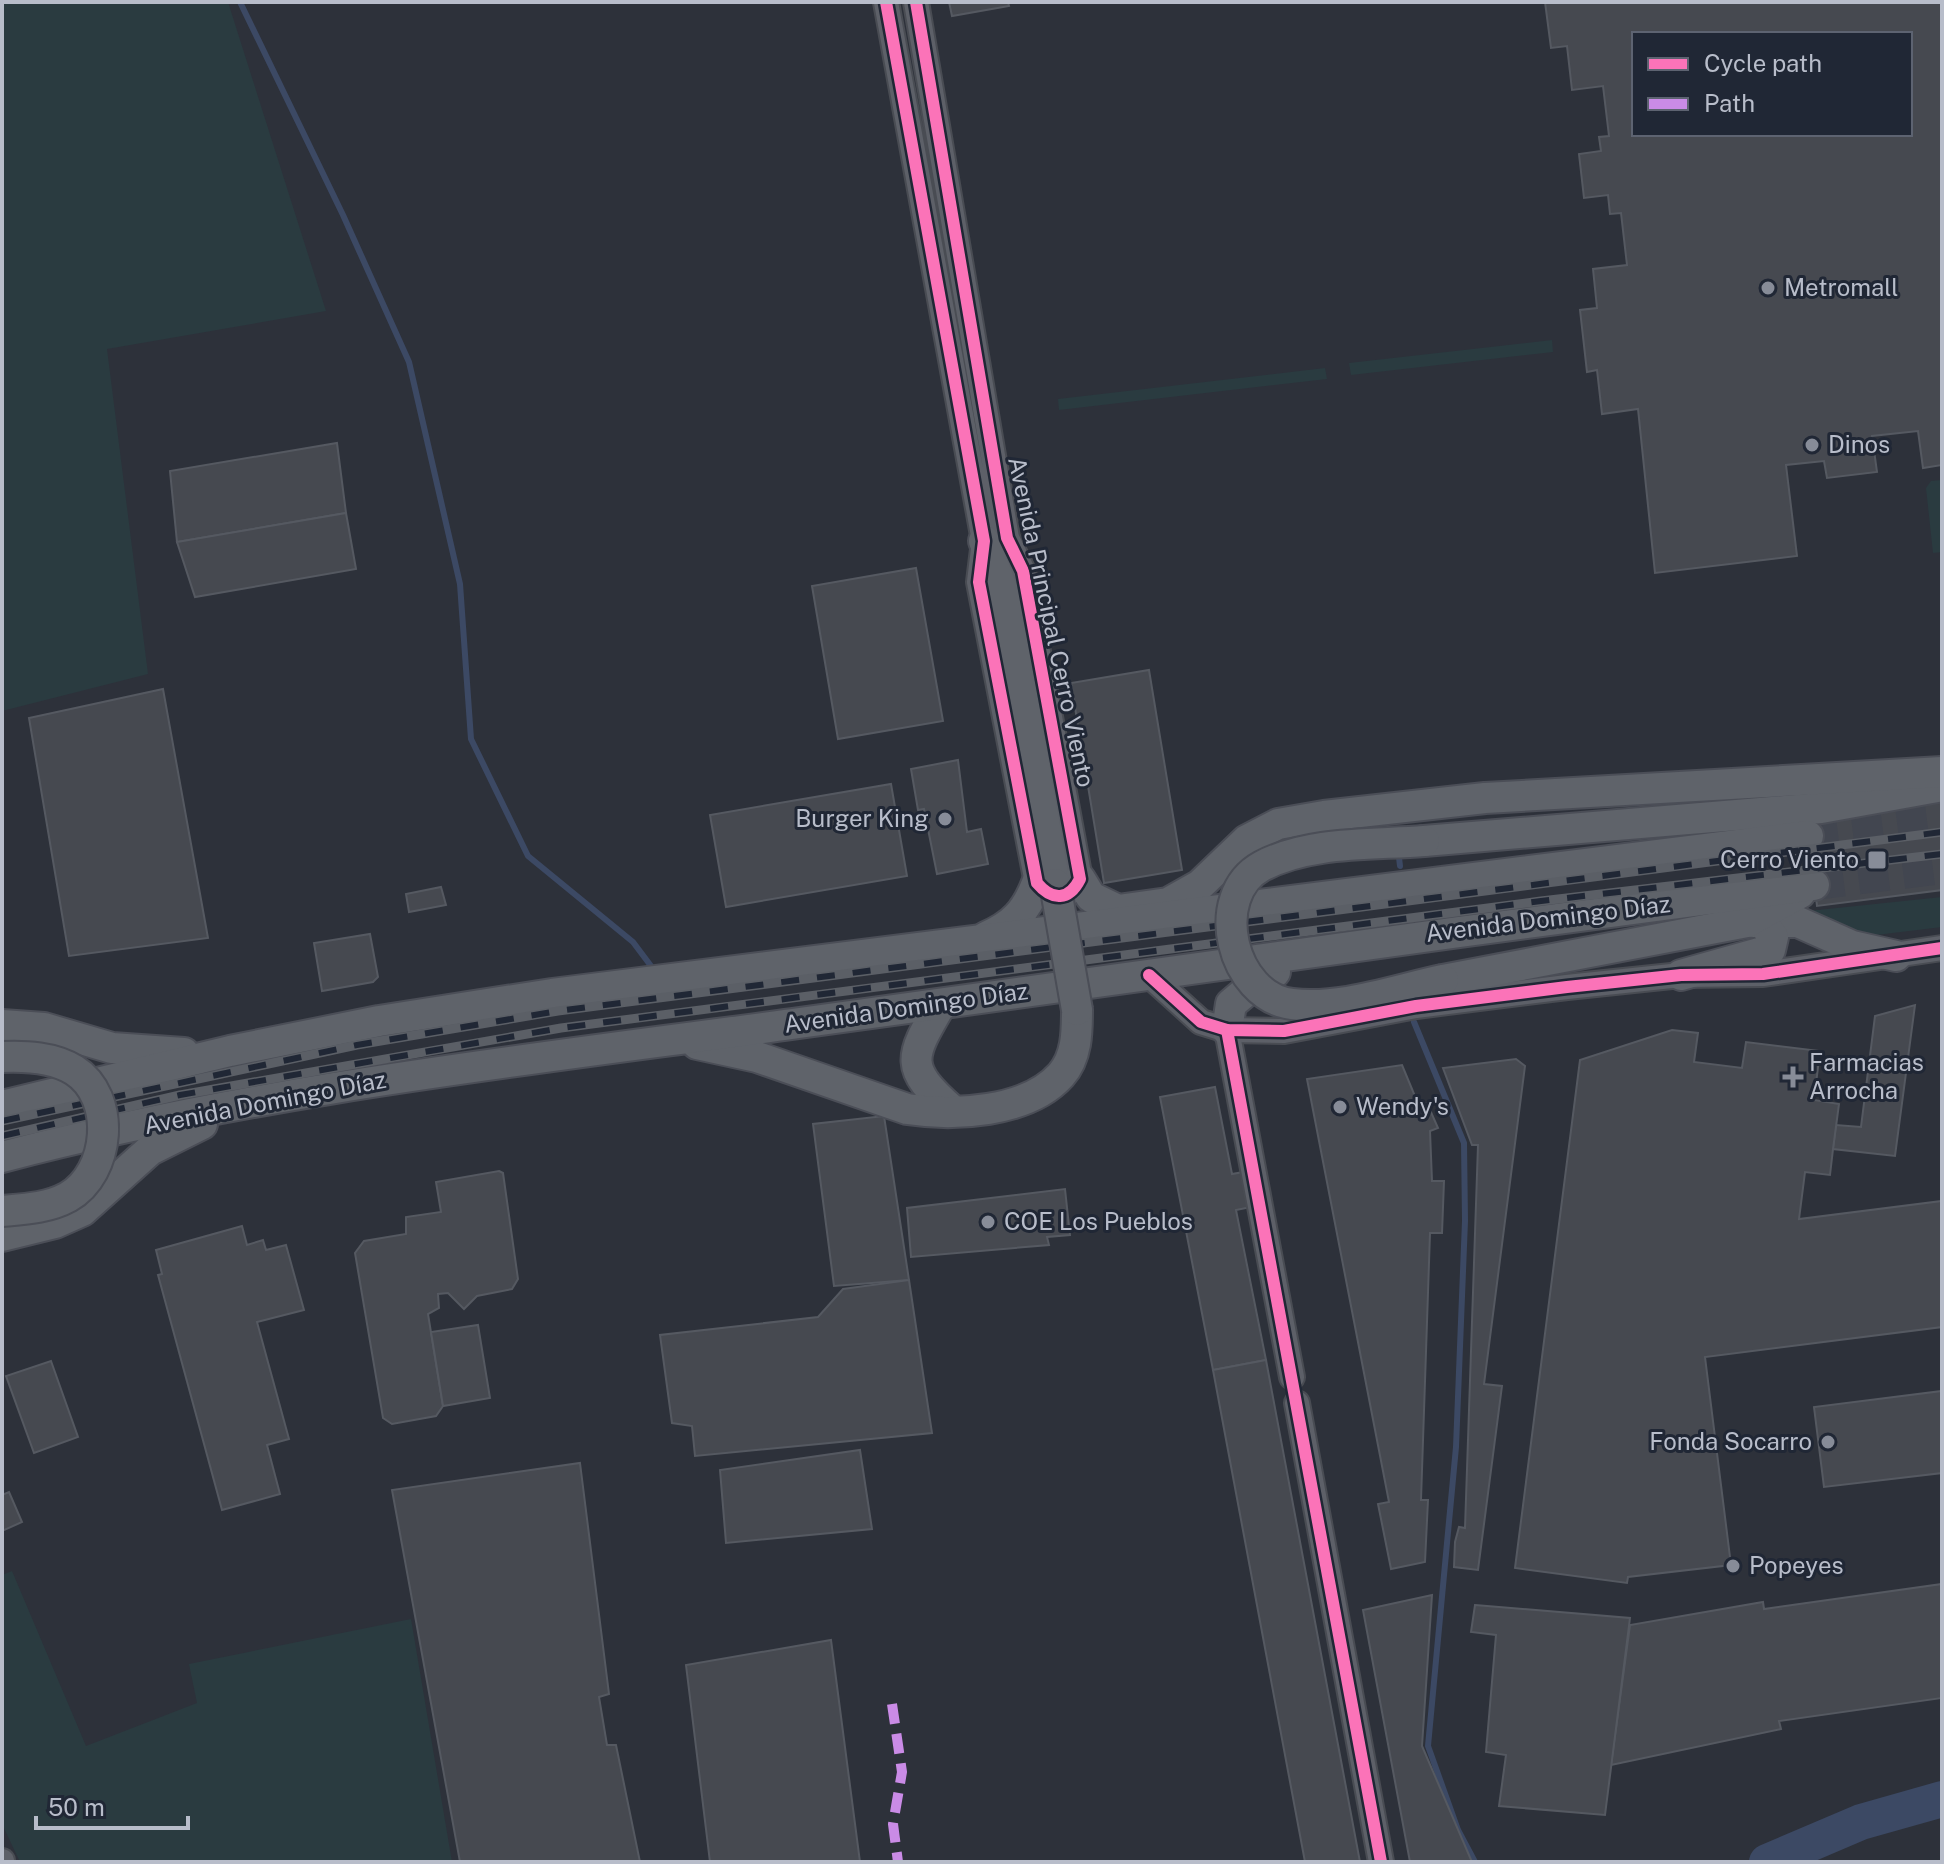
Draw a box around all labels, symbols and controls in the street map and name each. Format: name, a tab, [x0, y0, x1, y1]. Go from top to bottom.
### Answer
legend	[1632, 32, 1912, 136]
text: Cycle path	[1704, 49, 1822, 77]
text: Path	[1704, 89, 1755, 117]
place label: Metromall	[1784, 273, 1898, 301]
marker: Metromall	[1759, 279, 1777, 297]
place label: Dinos	[1828, 430, 1890, 458]
marker: Dinos	[1803, 436, 1821, 454]
street label: Avenida Principal Cerro Viento	[1003, 454, 1101, 790]
place label: Burger King	[795, 804, 929, 832]
marker: Burger King	[936, 810, 954, 828]
place label: Cerro Viento	[1720, 845, 1859, 873]
marker: Cerro Viento	[1866, 849, 1888, 871]
street label: Avenida Domingo Díaz	[1424, 889, 1672, 947]
street label: Avenida Domingo Díaz	[782, 976, 1030, 1038]
place label: Farmacias Arrocha	[1809, 1048, 1924, 1104]
street label: Avenida Domingo Díaz	[141, 1065, 388, 1139]
marker: Farmacias Arrocha	[1784, 1068, 1802, 1086]
place label: Wendy's	[1356, 1092, 1449, 1120]
marker: Wendy's	[1331, 1098, 1349, 1116]
place label: COE Los Pueblos	[1004, 1207, 1193, 1235]
marker: COE Los Pueblos	[979, 1213, 997, 1231]
place label: Fonda Socarro	[1649, 1427, 1812, 1455]
marker: Fonda Socarro	[1819, 1433, 1837, 1451]
place label: Popeyes	[1749, 1551, 1844, 1579]
marker: Popeyes	[1724, 1557, 1742, 1575]
scale bar	[36, 1780, 188, 1830]
text: 50 m	[48, 1793, 105, 1821]

